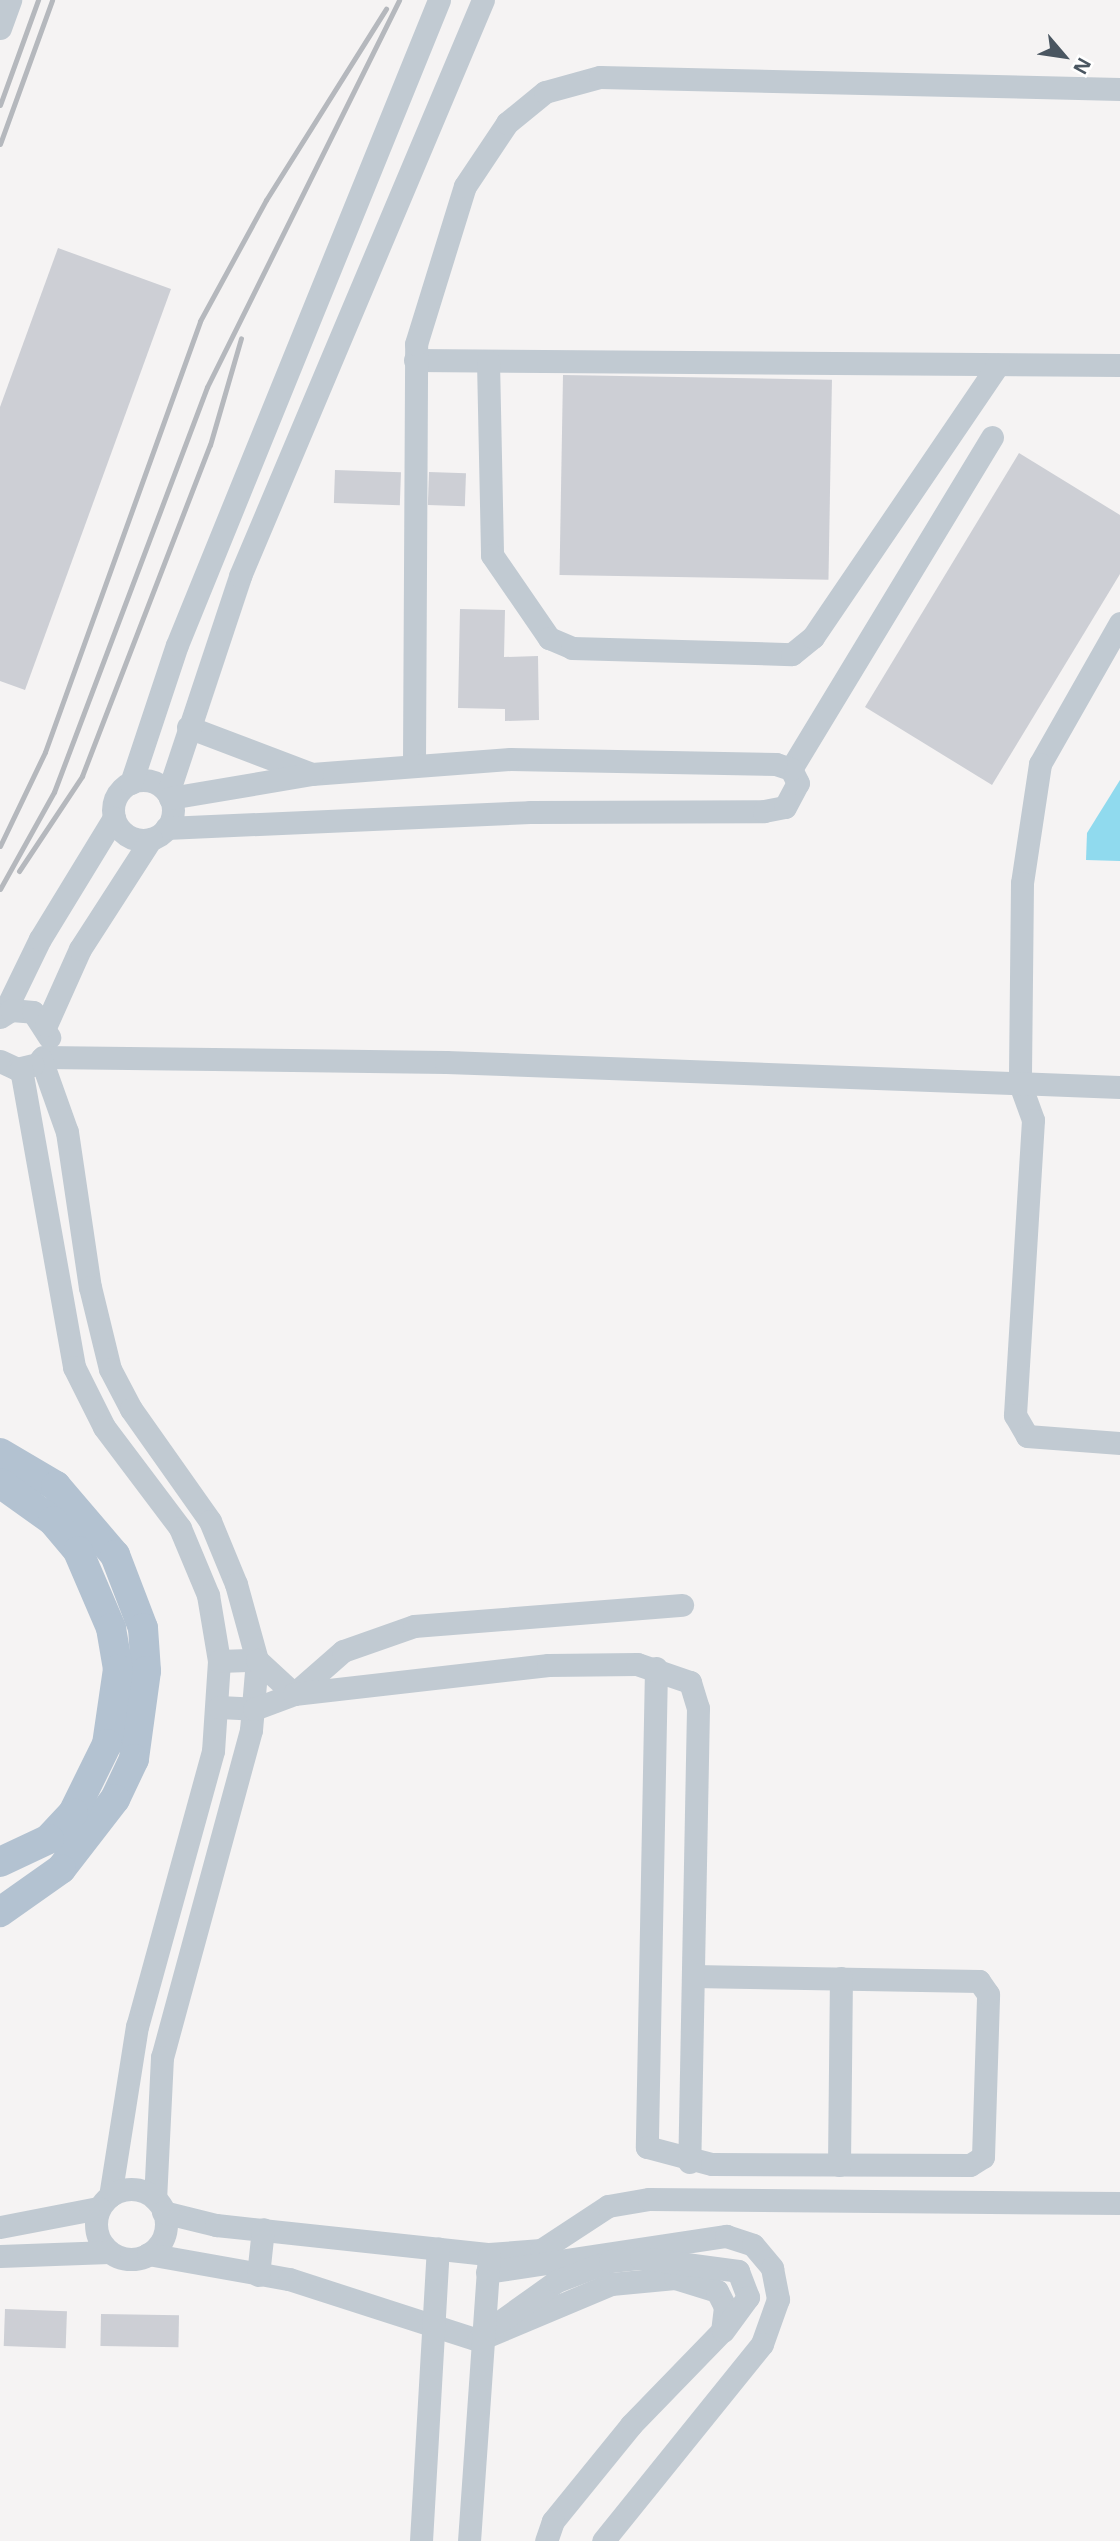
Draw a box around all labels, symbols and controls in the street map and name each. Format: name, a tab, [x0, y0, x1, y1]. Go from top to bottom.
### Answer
north arrow	[1029, 21, 1099, 91]
text: N	[1067, 53, 1097, 79]

